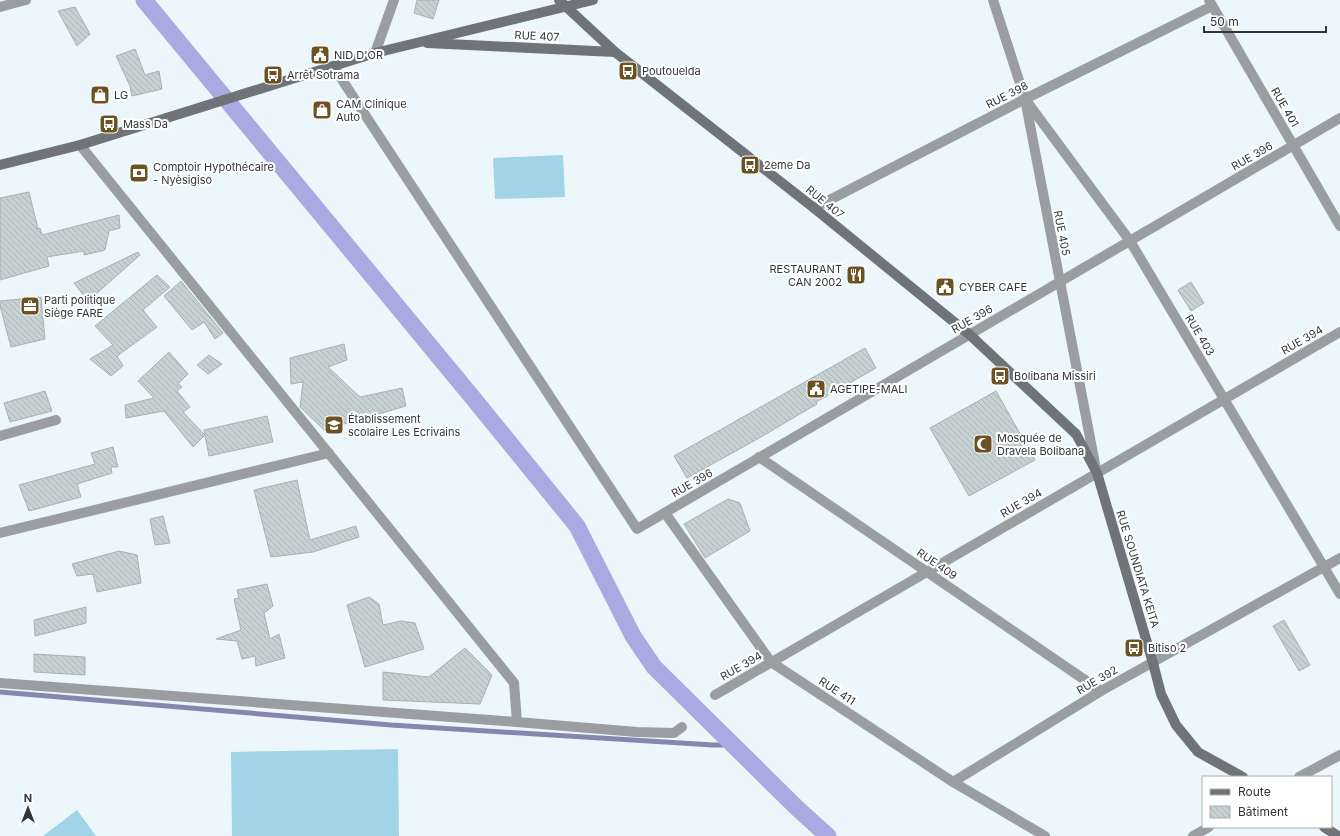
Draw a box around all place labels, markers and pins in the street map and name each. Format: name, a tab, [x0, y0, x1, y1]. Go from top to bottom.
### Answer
public building icon: NID D'OR	[309, 44, 331, 66]
place label: NID D'OR	[334, 48, 383, 62]
bus stop icon: Poutouelda	[617, 60, 639, 82]
bus stop icon: Arrêt Sotrama	[262, 64, 284, 86]
place label: Poutouelda	[642, 64, 701, 78]
place label: Arrêt Sotrama	[287, 68, 359, 82]
shop icon: LG	[89, 84, 111, 106]
place label: LG	[114, 88, 128, 102]
place label: CAM Clinique Auto	[336, 97, 407, 124]
shop icon: CAM Clinique Auto	[311, 99, 333, 121]
bus stop icon: Mass Da	[98, 113, 120, 135]
place label: Mass Da	[123, 117, 168, 131]
bus stop icon: 2eme Da	[739, 154, 761, 176]
place label: 2eme Da	[764, 158, 810, 172]
place label: Comptoir Hypothécaire - Nyèsigiso	[153, 160, 274, 187]
bank icon: Comptoir Hypothécaire - Nyèsigiso	[128, 162, 150, 184]
place label: RESTAURANT CAN 2002	[769, 262, 842, 289]
restaurant icon: RESTAURANT CAN 2002	[845, 264, 867, 286]
public building icon: CYBER CAFE	[934, 276, 956, 298]
place label: CYBER CAFE	[959, 280, 1027, 294]
place label: Parti politique Siège FARE	[44, 293, 115, 320]
office icon: Parti politique Siège FARE	[19, 295, 41, 317]
bus stop icon: Bolibana Missiri	[989, 365, 1011, 387]
place label: Bolibana Missiri	[1014, 369, 1096, 383]
public building icon: AGETIPE-MALI	[805, 378, 827, 400]
place label: AGETIPE-MALI	[830, 382, 907, 396]
place label: Établissement scolaire Les Ecrivains	[348, 412, 461, 439]
school or university icon: Établissement scolaire Les Ecrivains	[323, 414, 345, 436]
place label: Mosquée de Dravela Bolibana	[997, 431, 1084, 458]
mosque icon: Mosquée de Dravela Bolibana	[972, 433, 994, 455]
bus stop icon: Bitiso 2	[1123, 637, 1145, 659]
place label: Bitiso 2	[1148, 641, 1186, 655]

